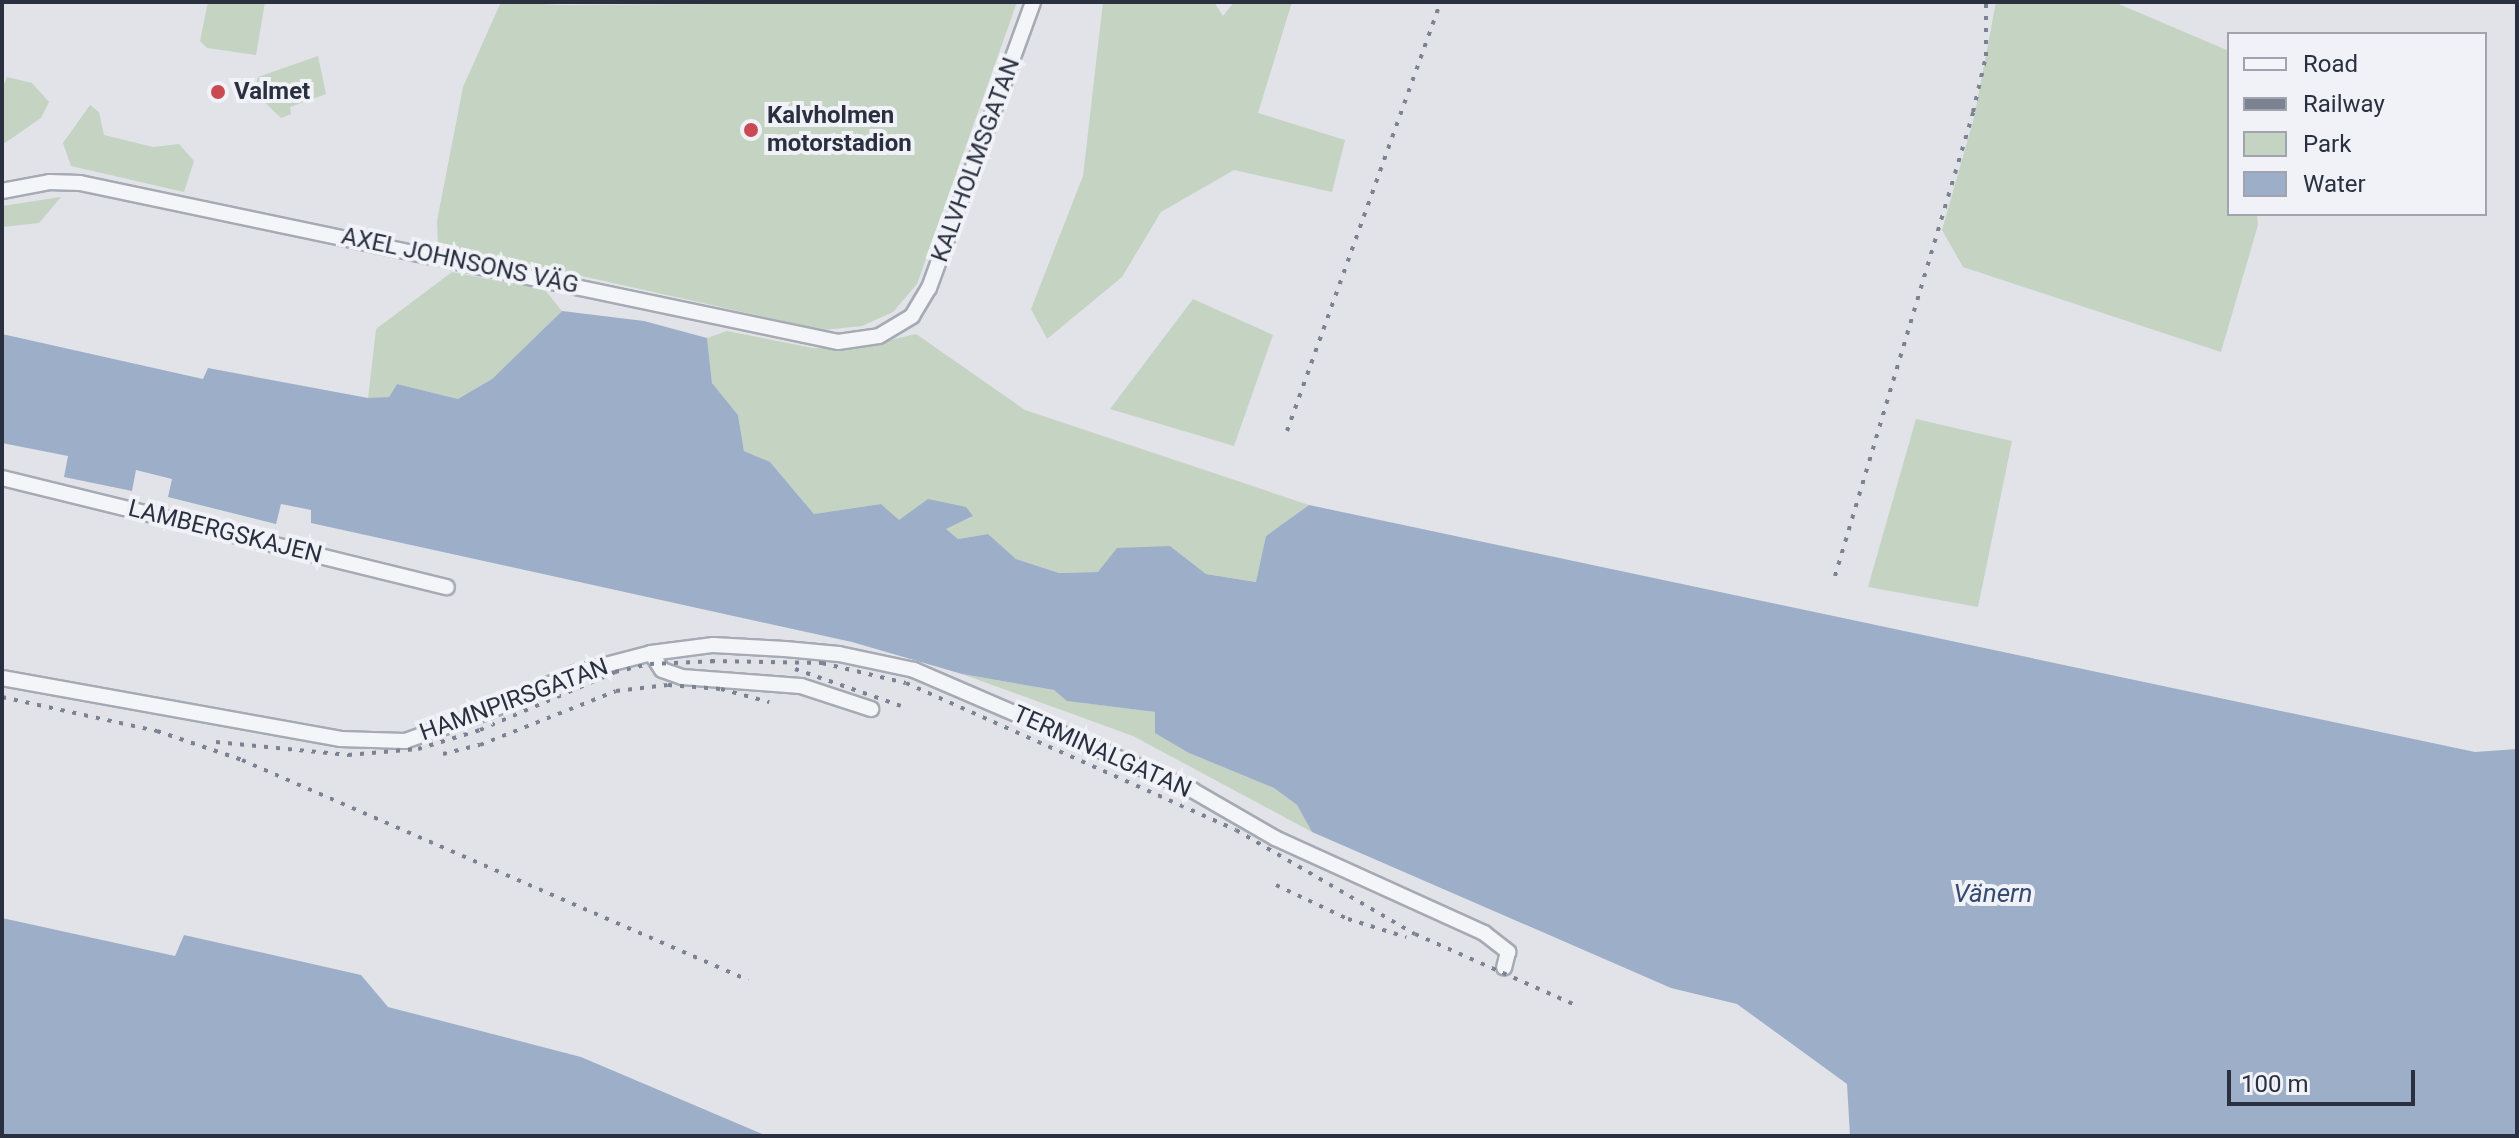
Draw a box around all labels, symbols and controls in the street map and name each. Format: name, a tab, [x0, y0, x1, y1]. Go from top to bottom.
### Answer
legend	[2227, 32, 2487, 216]
text: Road	[2303, 50, 2358, 78]
street label: KALVHOLMSGATAN	[926, 54, 1026, 266]
place label: Valmet	[234, 78, 310, 106]
marker: Valmet	[209, 83, 227, 101]
text: Railway	[2303, 90, 2385, 118]
place label: Kalvholmen motorstadion	[767, 102, 912, 158]
marker: Kalvholmen motorstadion	[742, 121, 760, 139]
text: Park	[2303, 130, 2351, 158]
text: Water	[2303, 170, 2366, 198]
street label: AXEL JOHNSONS VÄG	[339, 222, 581, 300]
street label: LAMBERGSKAJEN	[125, 494, 325, 570]
street label: HAMNPIRSGATAN	[416, 653, 612, 747]
street label: TERMINALGATAN	[1008, 700, 1196, 804]
water label: Vänern	[1954, 878, 2032, 910]
scale bar	[2231, 1054, 2419, 1104]
text: 100 m	[2241, 1070, 2308, 1098]

